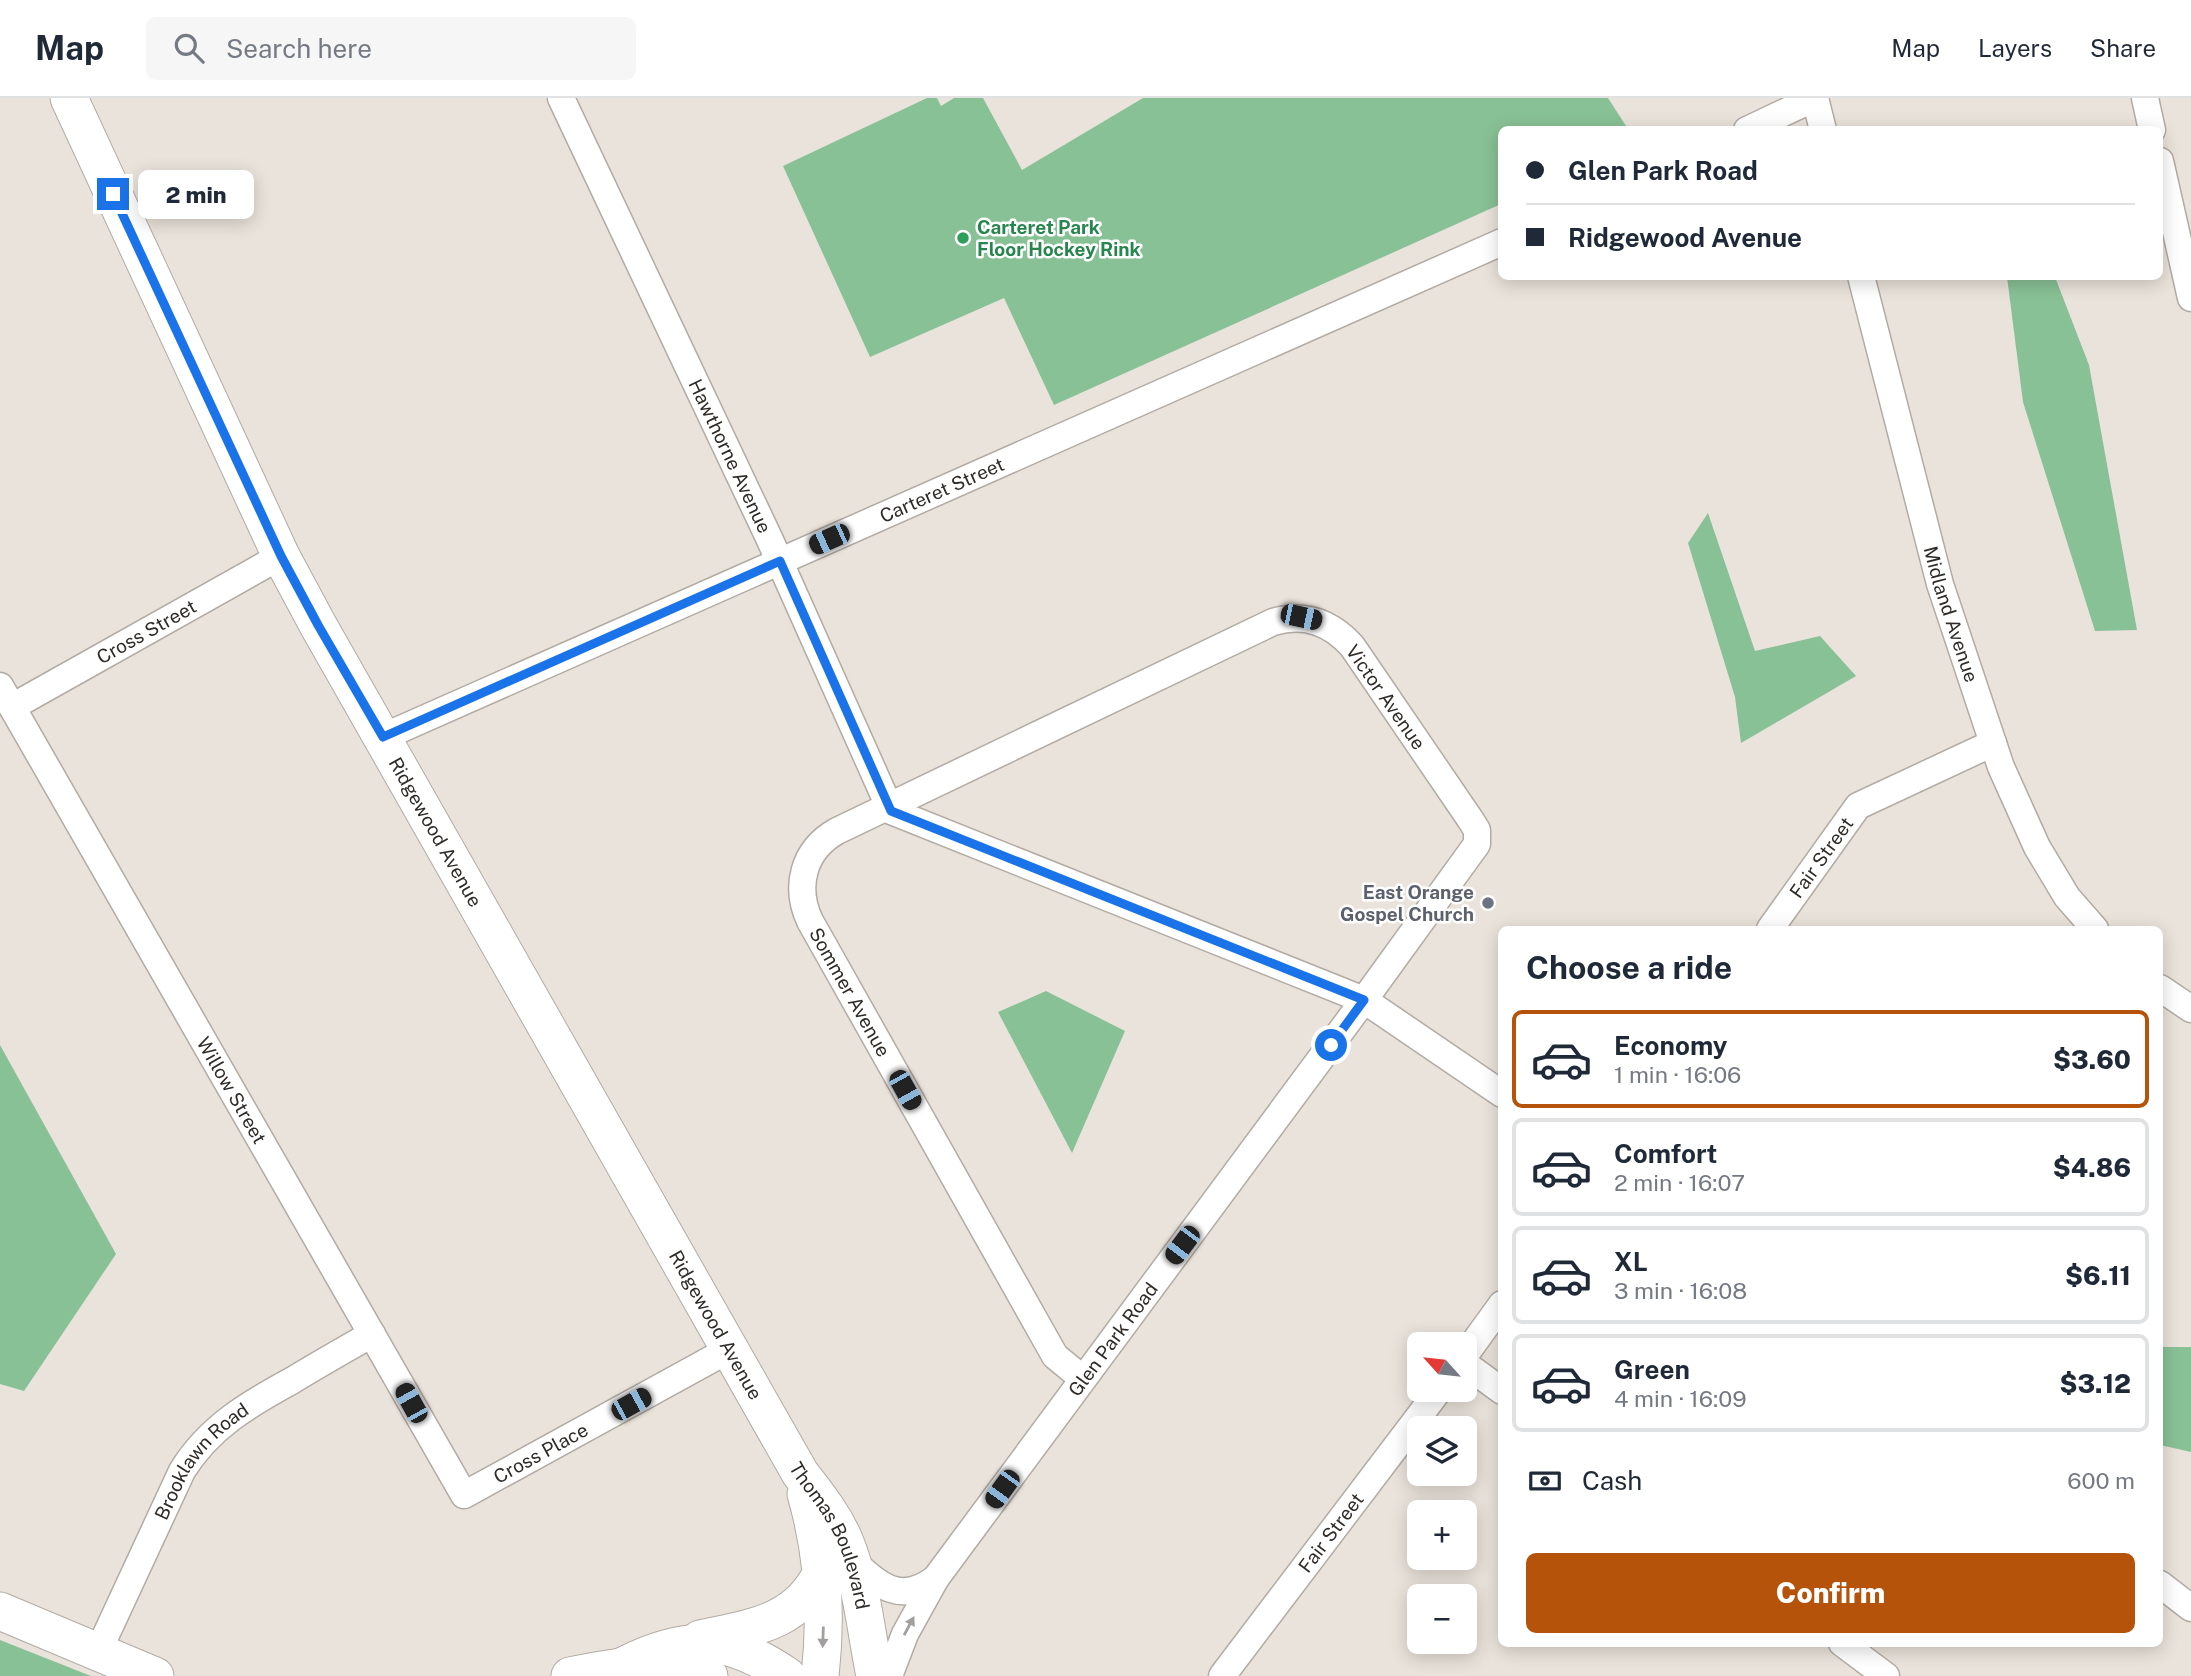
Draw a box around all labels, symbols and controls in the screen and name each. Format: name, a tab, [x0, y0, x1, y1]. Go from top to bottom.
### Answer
search box	[146, 17, 636, 80]
text: Map	[35, 29, 104, 67]
icon: search	[170, 29, 208, 67]
text: Search here	[226, 33, 372, 64]
text: Map	[1891, 34, 1940, 62]
text: Layers	[1978, 34, 2052, 62]
text: Share	[2090, 34, 2156, 62]
text: Glen Park Road	[1568, 155, 1758, 186]
callout: 2 min	[138, 170, 253, 218]
route end	[97, 178, 129, 210]
text: 2 min	[165, 181, 227, 208]
place label: Carteret Park Floor Hockey Rink	[977, 216, 1141, 260]
text: Ridgewood Avenue	[1568, 222, 1802, 253]
marker: Carteret Park Floor Hockey Rink	[955, 230, 971, 246]
street label: Hawthorne Avenue	[684, 376, 776, 536]
street label: Carteret Street	[876, 453, 1007, 527]
car	[806, 521, 853, 557]
street label: Midland Avenue	[1920, 544, 1983, 685]
street label: Cross Street	[93, 595, 200, 668]
car	[1279, 602, 1324, 632]
street label: Victor Avenue	[1342, 640, 1430, 754]
street label: Ridgewood Avenue	[384, 753, 487, 911]
street label: Fair Street	[1785, 813, 1858, 902]
place label: East Orange Gospel Church	[1340, 881, 1474, 925]
marker: East Orange Gospel Church	[1480, 895, 1496, 911]
street label: Sommer Avenue	[805, 924, 895, 1060]
text: Choose a ride	[1526, 949, 1732, 986]
icon: car	[1530, 1028, 1593, 1091]
route start	[1315, 1029, 1347, 1061]
text: Economy	[1614, 1030, 1727, 1061]
street label: Willow Street	[193, 1033, 271, 1147]
text: $3.60	[2053, 1044, 2131, 1075]
text: 1 min · 16:06	[1614, 1061, 1741, 1088]
car	[886, 1067, 925, 1113]
icon: car	[1530, 1136, 1593, 1199]
text: Comfort	[1614, 1138, 1717, 1169]
text: $4.86	[2053, 1152, 2131, 1183]
text: 2 min · 16:07	[1614, 1169, 1745, 1196]
car	[1161, 1222, 1204, 1268]
icon: car	[1530, 1244, 1593, 1307]
street label: Ridgewood Avenue	[665, 1246, 767, 1403]
text: XL	[1614, 1246, 1648, 1277]
text: $6.11	[2065, 1260, 2131, 1291]
text: 3 min · 16:08	[1614, 1277, 1747, 1304]
street label: Glen Park Road	[1064, 1278, 1162, 1400]
north arrow	[1407, 1332, 1477, 1402]
map controls	[1407, 1332, 1477, 1654]
icon: car	[1530, 1352, 1593, 1415]
text: Green	[1614, 1354, 1690, 1385]
text: $3.12	[2059, 1368, 2131, 1399]
car	[392, 1380, 431, 1426]
car	[608, 1385, 655, 1423]
text: 4 min · 16:09	[1614, 1385, 1747, 1412]
street label: Brooklawn Road	[150, 1398, 252, 1523]
button: layers	[1407, 1416, 1477, 1486]
street label: Cross Place	[490, 1418, 592, 1488]
street label: Thomas Boulevard	[785, 1458, 874, 1611]
icon: cash	[1526, 1462, 1564, 1500]
text: Cash	[1582, 1465, 1642, 1496]
car	[982, 1466, 1023, 1512]
text: 600 m	[2067, 1467, 2135, 1494]
street label: Fair Street	[1294, 1488, 1368, 1577]
button: +	[1407, 1500, 1477, 1570]
button: Confirm	[1526, 1553, 2135, 1633]
button: −	[1407, 1584, 1477, 1654]
one-way arrow	[903, 1615, 915, 1635]
one-way arrow	[817, 1626, 829, 1648]

